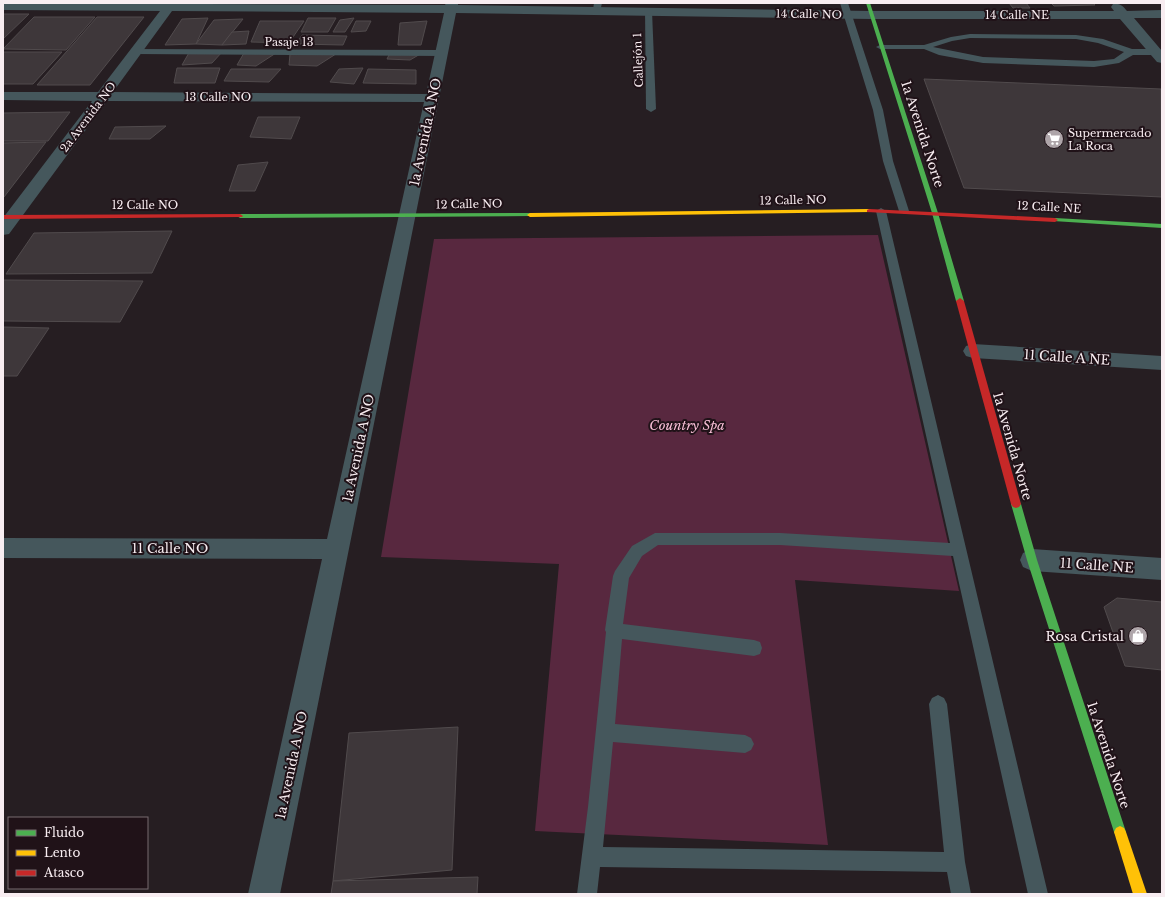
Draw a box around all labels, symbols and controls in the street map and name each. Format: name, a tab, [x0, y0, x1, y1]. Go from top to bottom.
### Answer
street label: 14 Calle NO	[776, 6, 842, 22]
street label: 14 Calle NE	[985, 8, 1049, 22]
street label: Callejón 1	[630, 32, 646, 88]
street label: Pasaje 13	[264, 35, 314, 49]
street label: 1a Avenida A NO	[406, 77, 445, 188]
street label: 1a Avenida Norte	[897, 78, 948, 190]
street label: 2a Avenida NO	[57, 79, 119, 155]
street label: 13 Calle NO	[185, 90, 251, 104]
place label: Supermercado La Roca	[1068, 126, 1151, 153]
supermarket icon: Supermercado La Roca	[1043, 128, 1065, 150]
street label: 12 Calle NO	[760, 192, 826, 208]
street label: 12 Calle NO	[436, 196, 502, 212]
street label: 12 Calle NO	[112, 198, 178, 212]
street label: 12 Calle NE	[1017, 198, 1081, 216]
street label: 11 Calle A NE	[1023, 346, 1111, 369]
street label: 1a Avenida Norte	[989, 390, 1036, 502]
street label: 1a Avenida A NO	[339, 393, 378, 504]
park label: Country Spa	[649, 417, 725, 434]
street label: 11 Calle NO	[132, 540, 208, 557]
street label: 11 Calle NE	[1060, 554, 1134, 577]
shop icon: Rosa Cristal	[1127, 625, 1149, 647]
place label: Rosa Cristal	[1045, 628, 1124, 645]
street label: 1a Avenida Norte	[1083, 699, 1134, 811]
street label: 1a Avenida A NO	[272, 710, 311, 821]
legend	[8, 817, 148, 889]
text: Fluido	[44, 825, 84, 840]
text: Lento	[44, 845, 80, 860]
text: Atasco	[43, 865, 84, 880]

